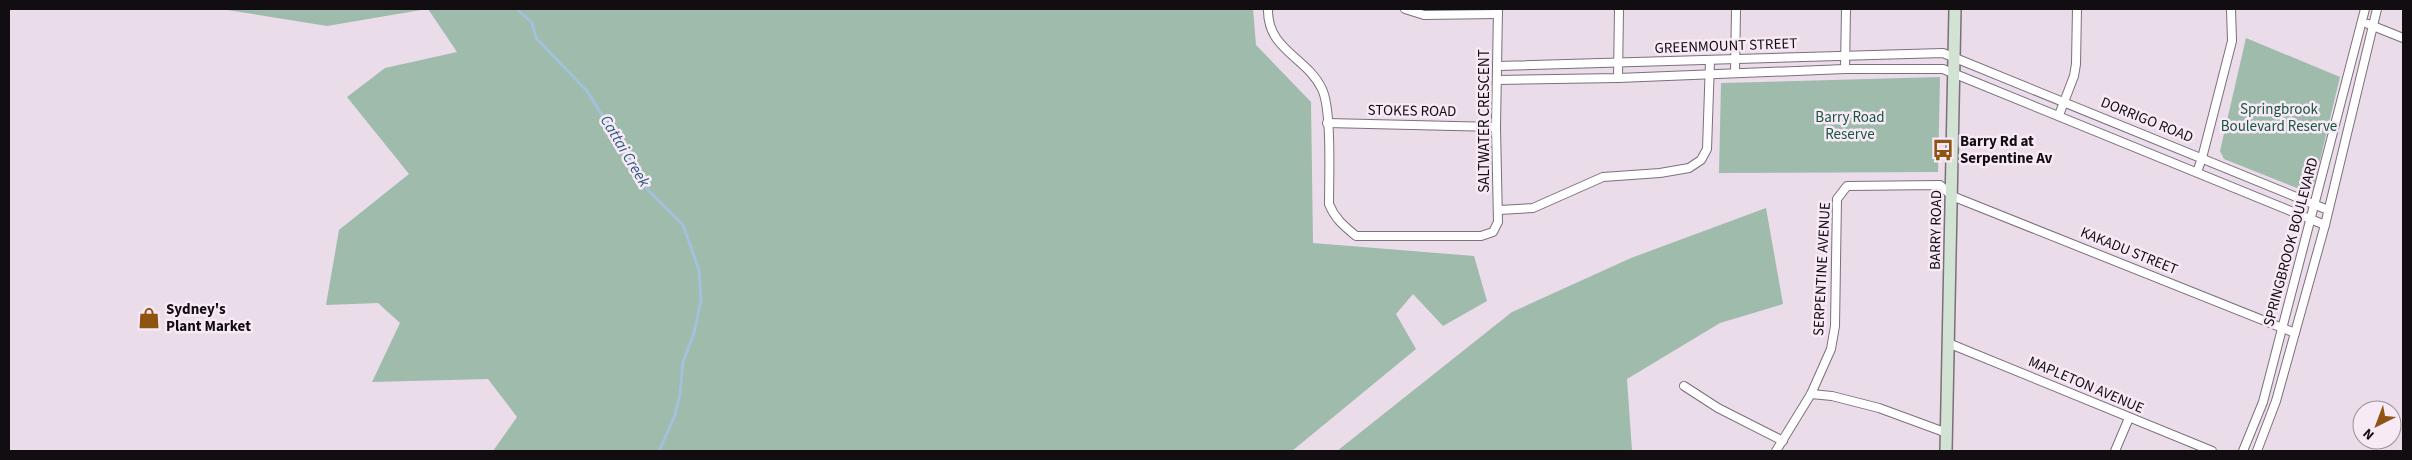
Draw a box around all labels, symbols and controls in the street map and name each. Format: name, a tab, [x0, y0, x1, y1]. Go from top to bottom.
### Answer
street label: GREENMOUNT STREET	[1654, 33, 1798, 59]
street label: SALTWATER CRESCENT	[1474, 49, 1495, 193]
street label: DORRIGO ROAD	[2098, 92, 2196, 148]
park label: Springbrook Boulevard Reserve	[2221, 99, 2337, 137]
street label: STOKES ROAD	[1367, 100, 1457, 122]
park label: Barry Road Reserve	[1815, 107, 1885, 145]
water label: Cattai Creek	[595, 111, 655, 191]
place label: Barry Rd at Serpentine Av	[1960, 131, 2053, 169]
bus stop icon: Barry Rd at Serpentine Av	[1930, 137, 1956, 163]
street label: SPRINGBROOK BOULEVARD	[2258, 155, 2324, 329]
street label: BARRY ROAD	[1925, 190, 1947, 270]
street label: SERPENTINE AVENUE	[1808, 201, 1836, 336]
street label: KAKADU STREET	[2077, 222, 2181, 280]
place label: Sydney's Plant Market	[166, 299, 251, 337]
shop icon: Sydney's Plant Market	[136, 305, 162, 331]
street label: MAPLETON AVENUE	[2025, 351, 2147, 419]
north arrow	[2352, 400, 2402, 450]
text: N	[2359, 423, 2379, 444]

